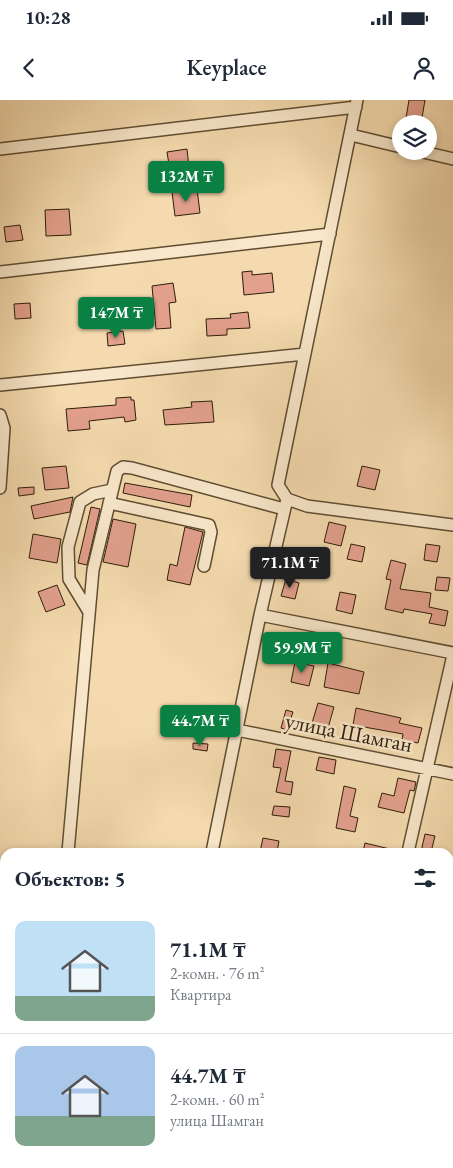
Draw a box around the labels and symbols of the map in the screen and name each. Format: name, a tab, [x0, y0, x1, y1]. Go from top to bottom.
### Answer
pin: 132M ₸	[145, 161, 227, 203]
pin: 147M ₸	[75, 296, 157, 339]
pin: 71.1M ₸	[244, 546, 336, 589]
pin: 59.9M ₸	[256, 632, 348, 674]
pin: 44.7M ₸	[154, 704, 246, 747]
street label: улица Шамган	[283, 706, 415, 759]

